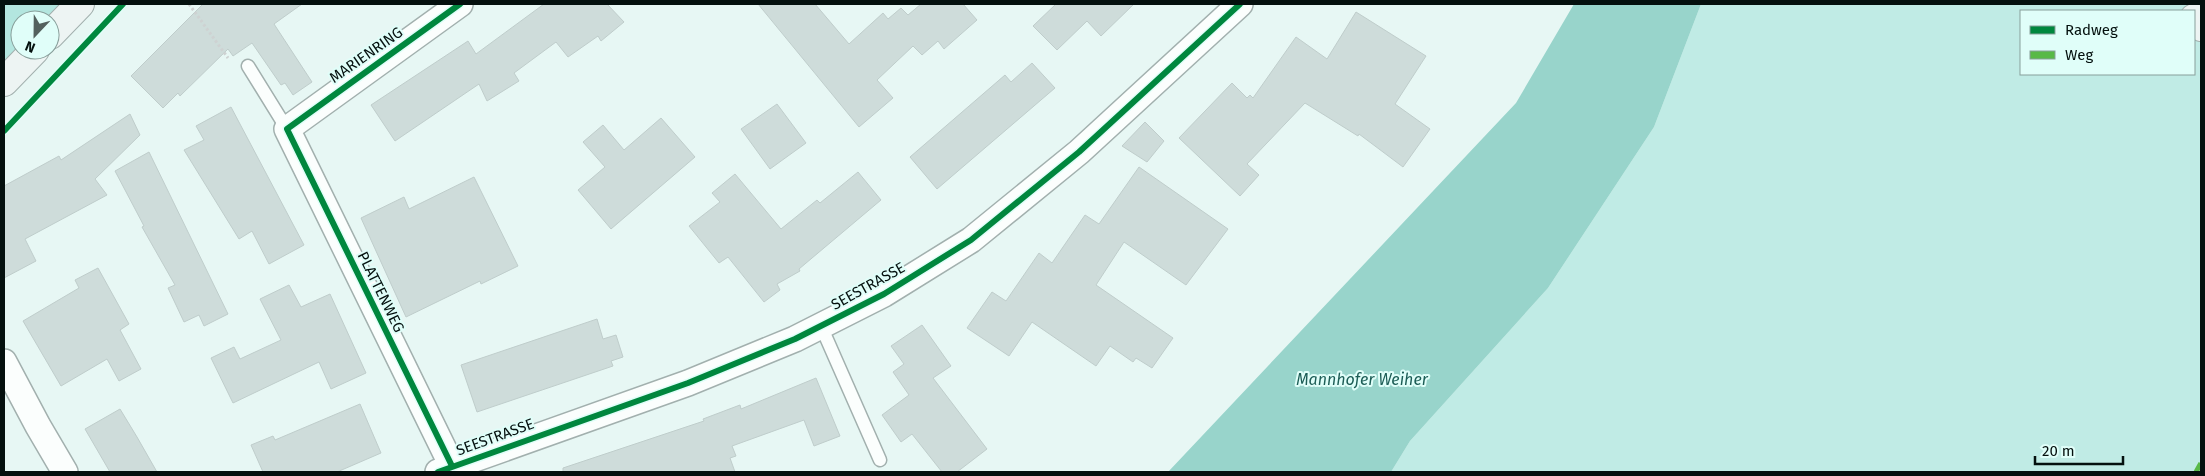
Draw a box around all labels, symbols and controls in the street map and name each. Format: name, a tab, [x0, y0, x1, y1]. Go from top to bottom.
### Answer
north arrow	[10, 10, 60, 60]
legend	[2020, 10, 2195, 75]
text: Radweg	[2065, 21, 2118, 39]
street label: MARIENRING	[326, 23, 406, 87]
text: N	[23, 37, 38, 56]
text: Weg	[2065, 46, 2093, 64]
street label: PLATTENWEG	[354, 249, 408, 335]
street label: SEESTRASSE	[828, 258, 908, 314]
water label: Mannhofer Weiher	[1296, 370, 1429, 389]
street label: SEESTRASSE	[454, 415, 536, 459]
scale bar	[2035, 434, 2122, 466]
text: 20 m	[2042, 442, 2075, 460]

